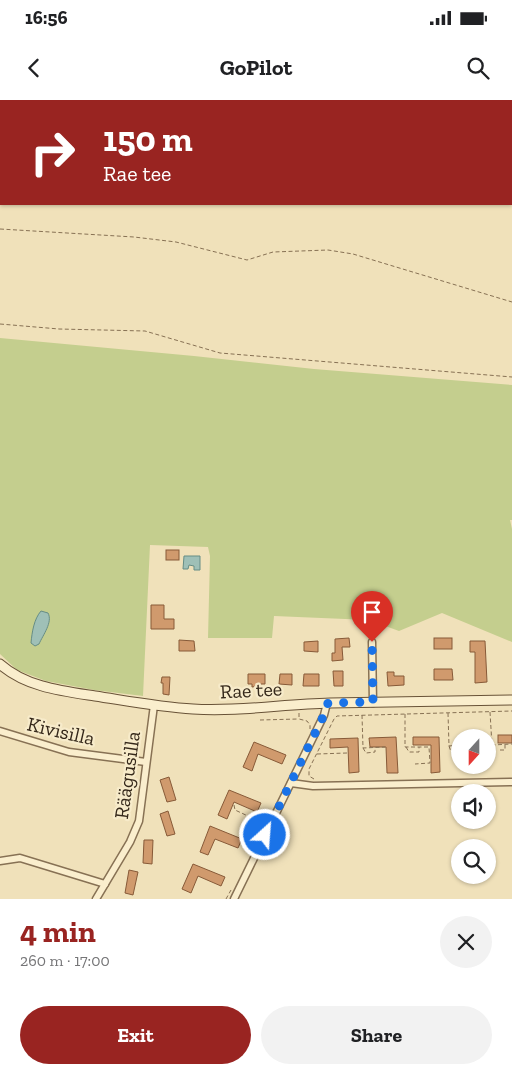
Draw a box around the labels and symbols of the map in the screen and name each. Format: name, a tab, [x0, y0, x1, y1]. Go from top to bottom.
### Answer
pin	[351, 591, 393, 642]
street label: Rae tee	[219, 676, 283, 704]
street label: Kivisilla	[25, 712, 97, 750]
street label: Räägusilla	[109, 729, 145, 820]
north arrow	[451, 729, 496, 774]
position arrow	[238, 808, 290, 860]

